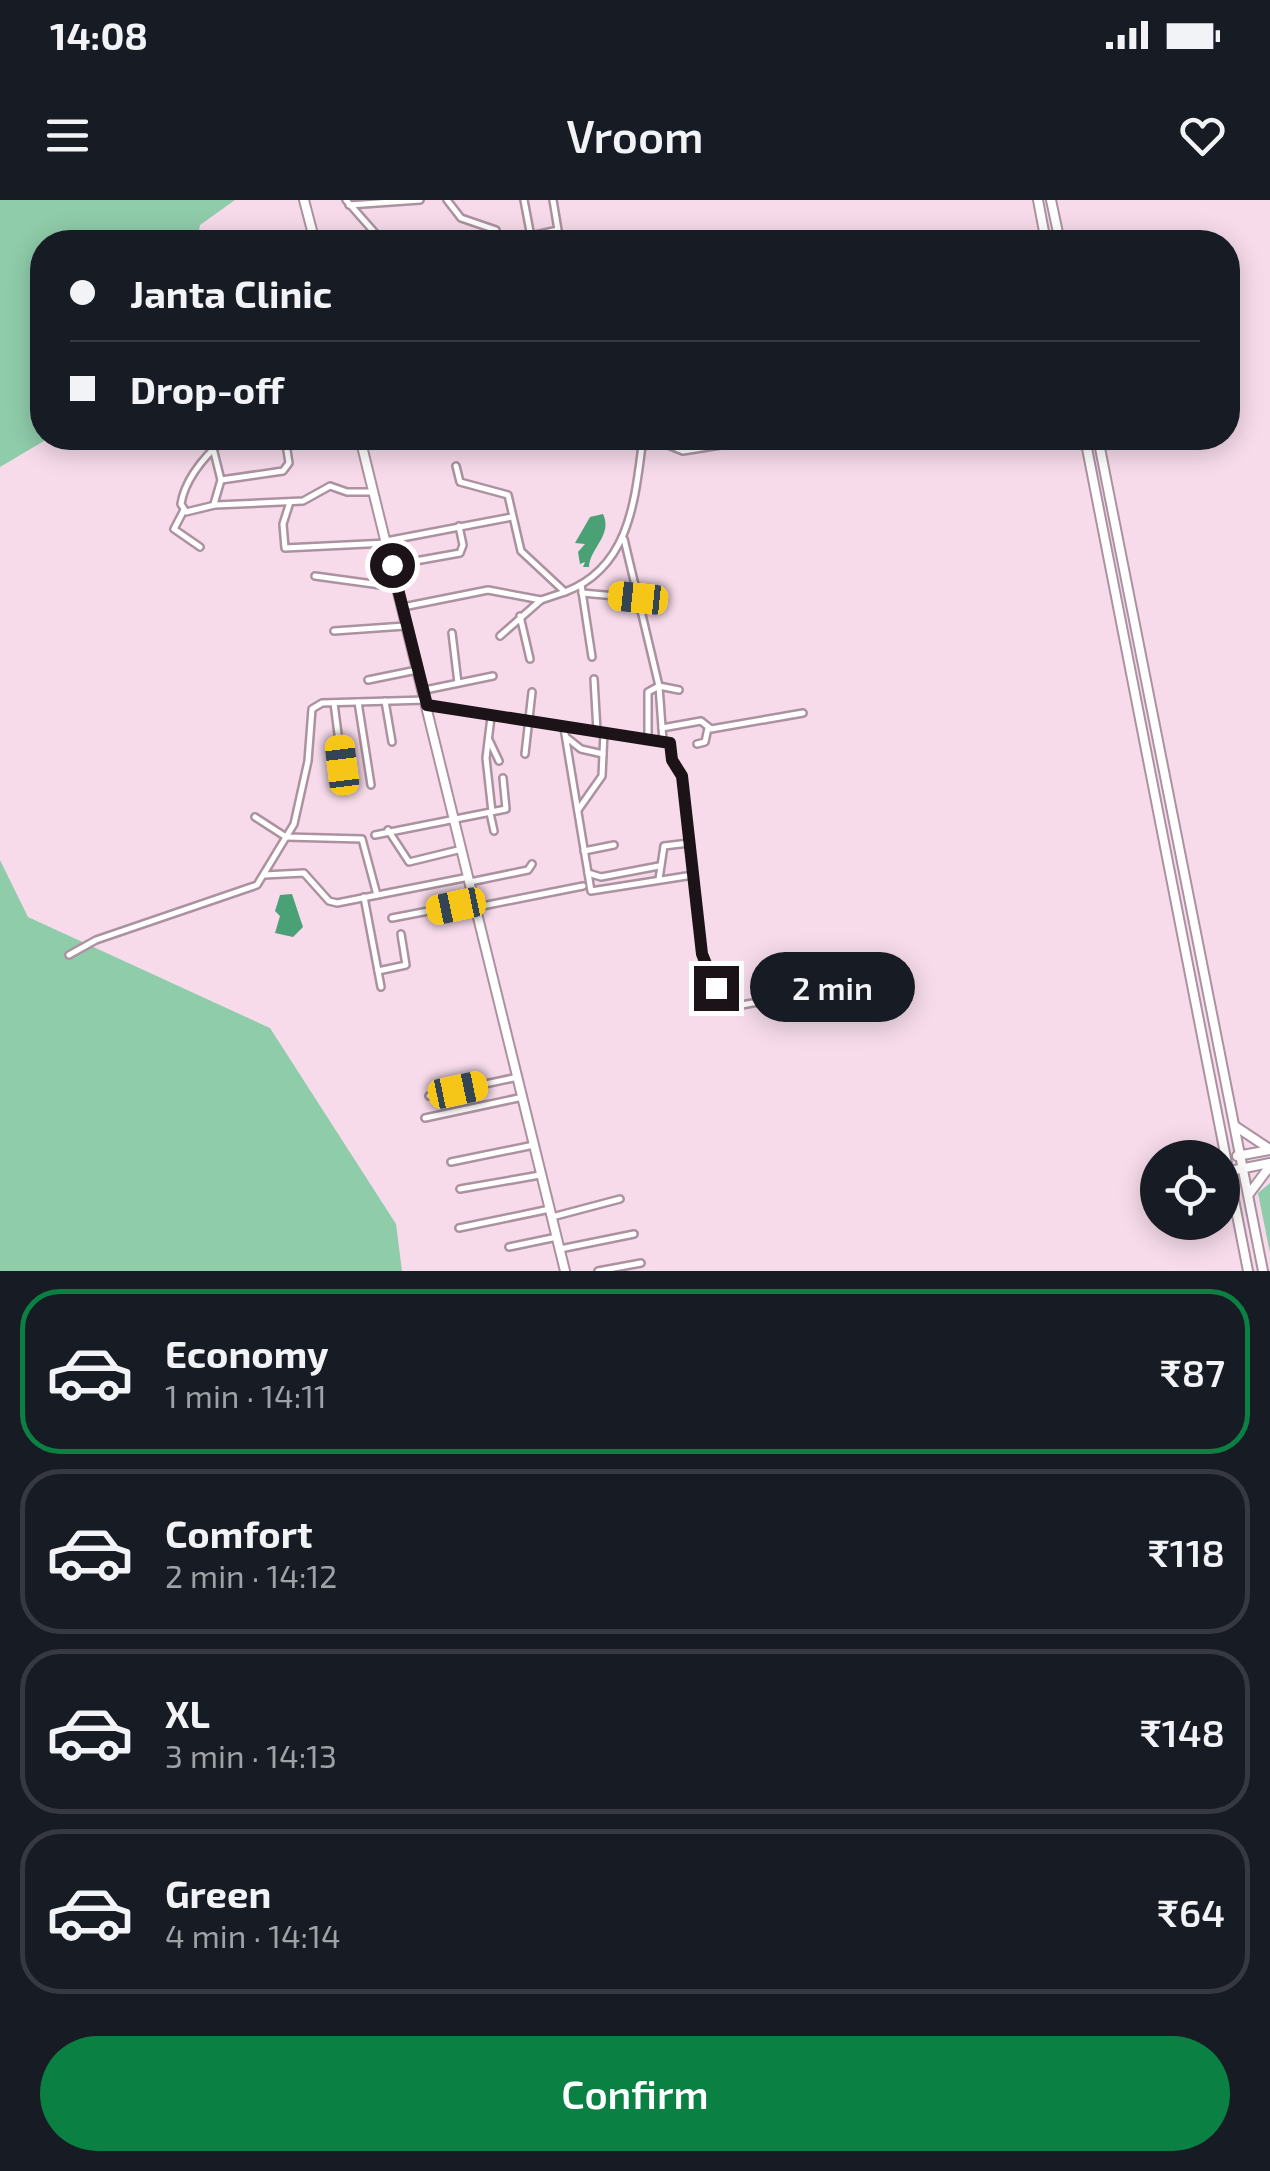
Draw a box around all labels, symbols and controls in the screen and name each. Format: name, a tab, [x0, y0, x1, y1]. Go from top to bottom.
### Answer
text: 14:08	[50, 12, 148, 58]
icon: menu	[40, 108, 95, 163]
text: Vroom	[566, 108, 704, 162]
icon: heart	[1175, 108, 1230, 163]
text: Janta Clinic	[130, 270, 332, 316]
text: Drop-off	[130, 366, 284, 412]
route start	[370, 543, 415, 588]
car	[607, 580, 669, 616]
car	[323, 733, 361, 797]
car	[424, 885, 488, 927]
callout: 2 min	[751, 953, 916, 1023]
route end	[694, 966, 739, 1011]
text: 2 min	[792, 968, 873, 1006]
car	[426, 1069, 490, 1111]
map controls	[1140, 1140, 1240, 1240]
button: locate	[1140, 1140, 1240, 1240]
icon: car	[45, 1327, 135, 1417]
text: Economy	[165, 1330, 329, 1376]
text: ₹87	[1160, 1349, 1225, 1395]
text: 1 min · 14:11	[165, 1376, 327, 1414]
icon: car	[45, 1507, 135, 1597]
text: Comfort	[165, 1510, 313, 1556]
text: ₹118	[1148, 1529, 1225, 1575]
text: 2 min · 14:12	[165, 1556, 337, 1594]
icon: car	[45, 1687, 135, 1777]
text: XL	[165, 1690, 210, 1736]
text: ₹148	[1140, 1709, 1225, 1755]
text: 3 min · 14:13	[165, 1736, 337, 1774]
icon: car	[45, 1867, 135, 1957]
text: Green	[165, 1870, 271, 1916]
text: ₹64	[1157, 1889, 1225, 1935]
text: 4 min · 14:14	[165, 1916, 341, 1954]
button: Confirm	[40, 2036, 1230, 2151]

